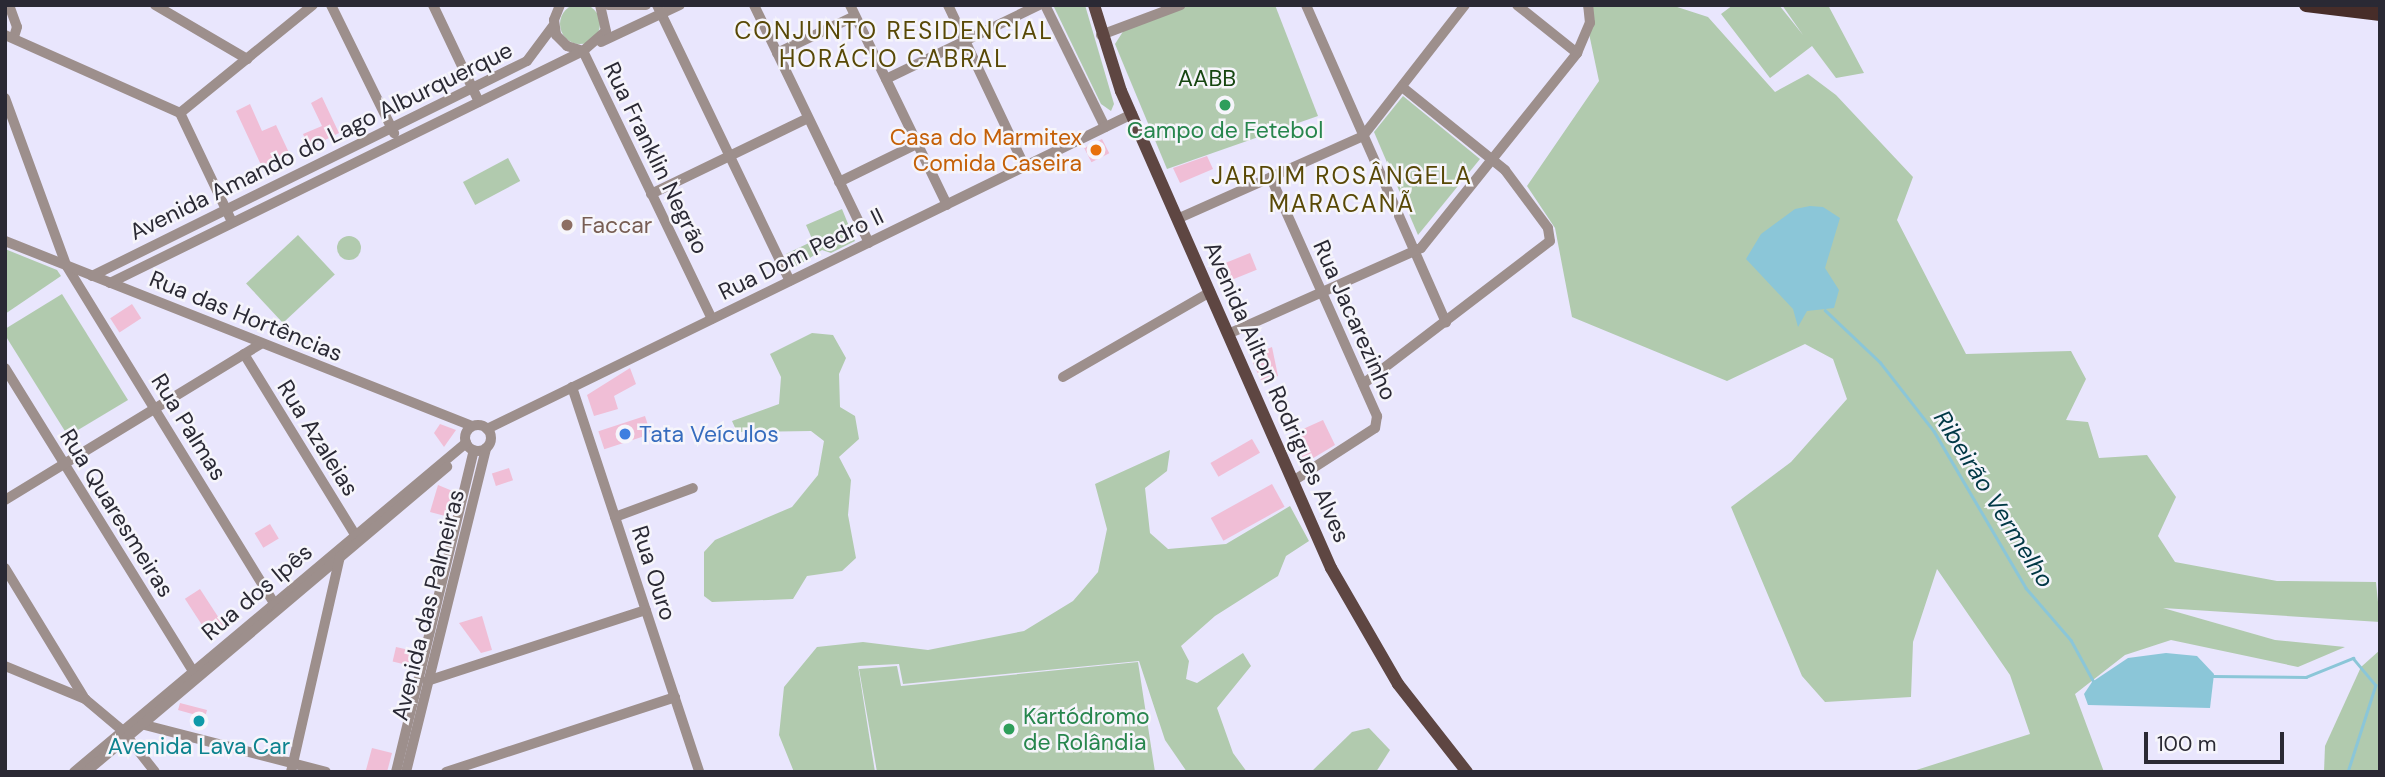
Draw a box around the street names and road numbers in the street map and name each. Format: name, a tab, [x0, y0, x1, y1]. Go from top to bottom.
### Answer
street label: Avenida Amando do Lago Alburquerque	[125, 36, 517, 246]
street label: Rua Franklin Negrão	[598, 58, 714, 258]
street label: Rua Dom Pedro II	[714, 202, 888, 306]
street label: Rua Jacarezinho	[1307, 236, 1403, 404]
street label: Avenida Ailton Rodrigues Alves	[1198, 237, 1356, 547]
street label: Rua das Hortências	[146, 265, 346, 367]
street label: Rua Palmas	[145, 369, 233, 485]
street label: Rua Azaleias	[271, 375, 365, 501]
street label: Rua Quaresmeiras	[54, 424, 180, 602]
street label: Avenida das Palmeiras	[386, 487, 470, 723]
street label: Rua Ouro	[626, 522, 682, 624]
street label: Rua dos Ipês	[196, 538, 318, 646]

